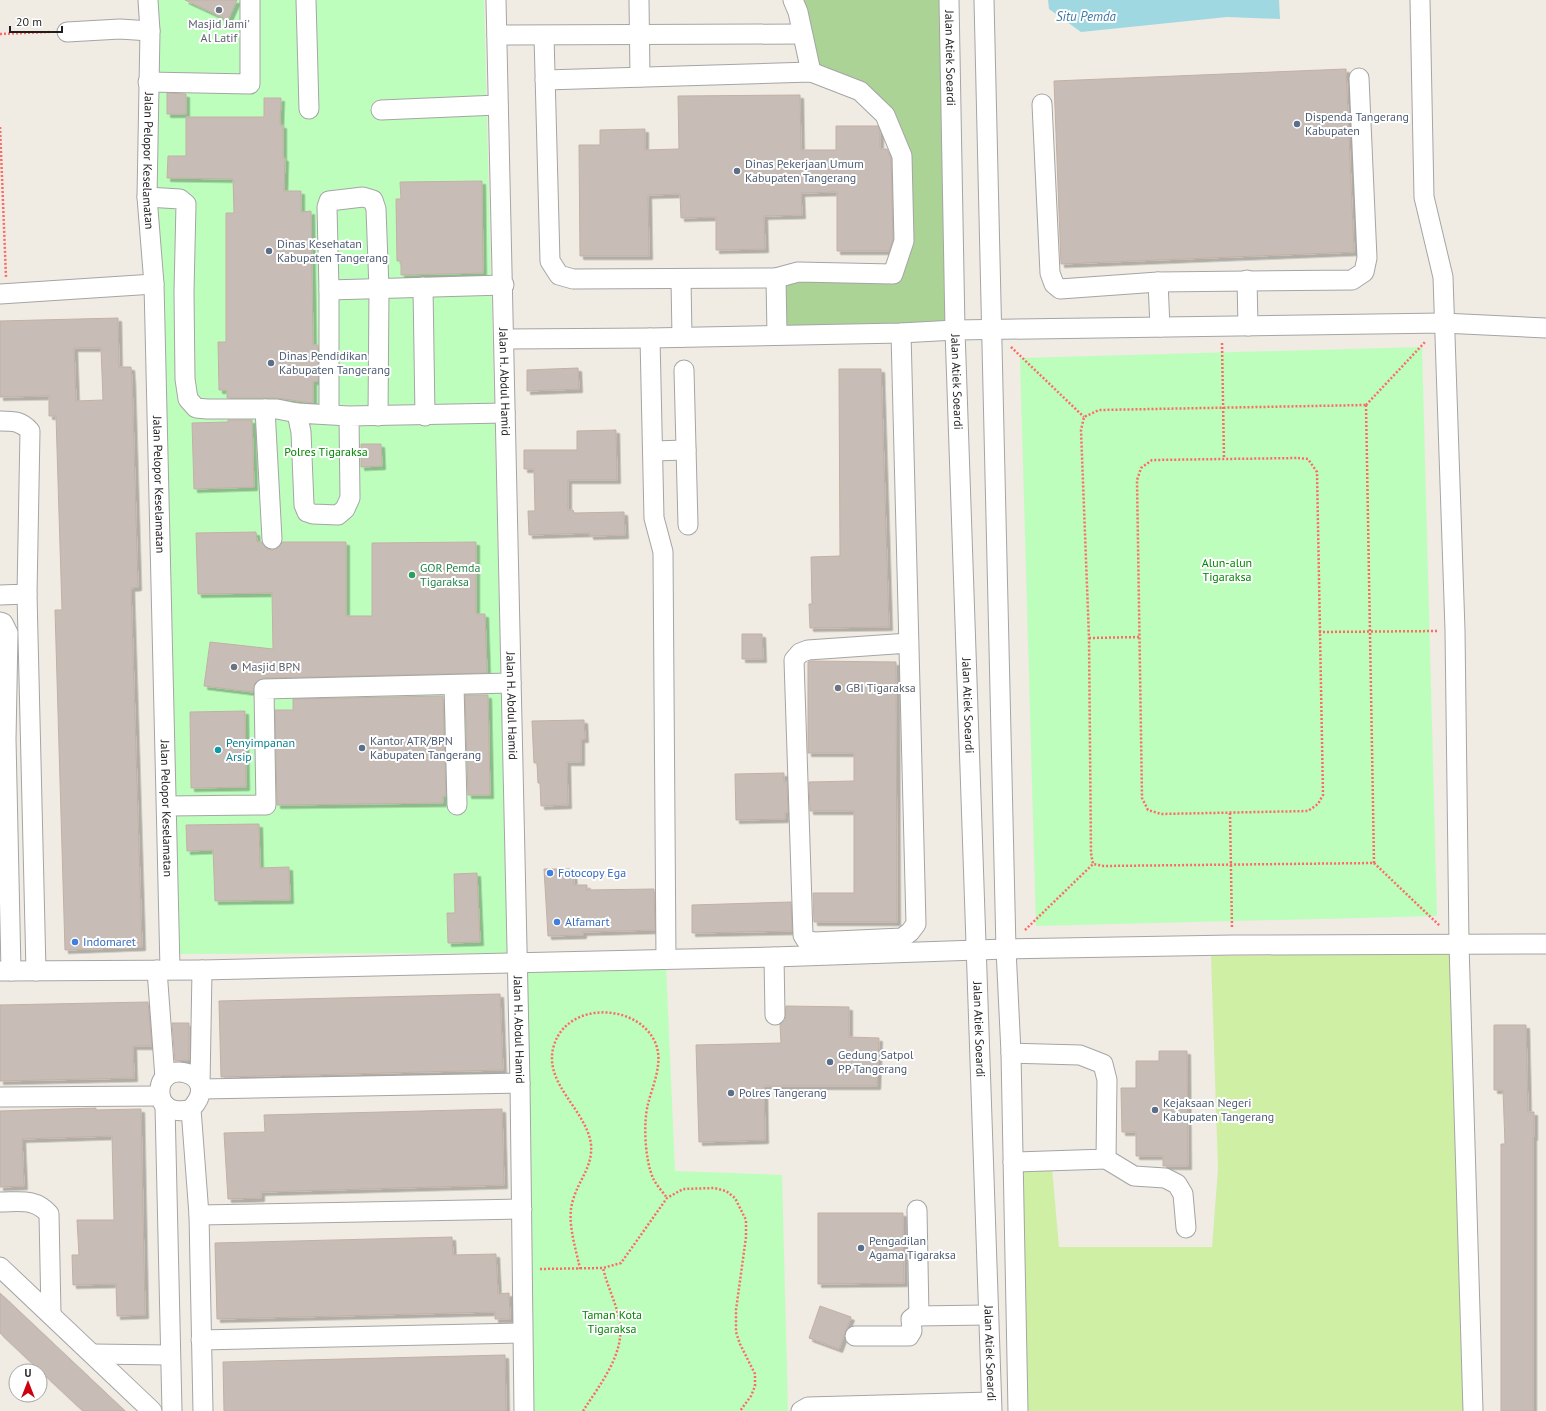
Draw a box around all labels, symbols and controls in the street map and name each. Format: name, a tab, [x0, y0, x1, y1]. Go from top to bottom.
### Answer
marker: Masjid Jami' Al Latif	[214, 5, 224, 15]
scale bar	[10, 8, 62, 34]
water label: Situ Pemda	[1056, 8, 1117, 25]
street label: Jalan Atiek Soeardi	[942, 9, 959, 106]
text: 20 m	[16, 14, 42, 29]
place label: Masjid Jami' Al Latif	[188, 16, 250, 45]
street label: Jalan Pelopor Keselamatan	[140, 91, 158, 230]
place label: Dispenda Tangerang Kabupaten	[1305, 109, 1409, 138]
marker: Dispenda Tangerang Kabupaten	[1292, 119, 1302, 129]
place label: Dinas Pekerjaan Umum Kabupaten Tangerang	[745, 156, 864, 185]
marker: Dinas Pekerjaan Umum Kabupaten Tangerang	[732, 166, 742, 176]
place label: Dinas Kesehatan Kabupaten Tangerang	[277, 236, 388, 265]
marker: Dinas Kesehatan Kabupaten Tangerang	[264, 246, 274, 256]
street label: Jalan H. Abdul Hamid	[496, 327, 514, 436]
street label: Jalan Atiek Soeardi	[948, 333, 966, 430]
place label: Dinas Pendidikan Kabupaten Tangerang	[279, 348, 390, 377]
marker: Dinas Pendidikan Kabupaten Tangerang	[266, 358, 276, 368]
street label: Jalan Pelopor Keselamatan	[150, 415, 168, 553]
park label: Polres Tigaraksa	[284, 444, 368, 459]
park label: Alun-alun Tigaraksa	[1202, 555, 1252, 584]
place label: GOR Pemda Tigaraksa	[420, 560, 480, 589]
marker: GOR Pemda Tigaraksa	[407, 570, 417, 580]
street label: Jalan H. Abdul Hamid	[503, 651, 521, 760]
street label: Jalan Atiek Soeardi	[959, 657, 977, 754]
place label: Masjid BPN	[242, 659, 300, 674]
marker: Masjid BPN	[229, 662, 239, 672]
place label: GBI Tigaraksa	[846, 680, 916, 695]
marker: GBI Tigaraksa	[833, 683, 843, 693]
place label: Kantor ATR/BPN Kabupaten Tangerang	[370, 733, 481, 762]
place label: Penyimpanan Arsip	[226, 735, 295, 764]
street label: Jalan Pelopor Keselamatan	[158, 739, 176, 877]
marker: Kantor ATR/BPN Kabupaten Tangerang	[357, 743, 367, 753]
marker: Penyimpanan Arsip	[213, 745, 223, 755]
place label: Fotocopy Ega	[558, 865, 626, 880]
marker: Fotocopy Ega	[545, 868, 555, 878]
place label: Alfamart	[565, 914, 610, 929]
marker: Alfamart	[552, 917, 562, 927]
place label: Indomaret	[83, 934, 136, 949]
marker: Indomaret	[70, 937, 80, 947]
street label: Jalan H. Abdul Hamid	[511, 975, 528, 1084]
street label: Jalan Atiek Soeardi	[970, 980, 989, 1078]
place label: Gedung Satpol PP Tangerang	[838, 1047, 914, 1076]
marker: Gedung Satpol PP Tangerang	[825, 1057, 835, 1067]
place label: Polres Tangerang	[739, 1085, 827, 1100]
marker: Polres Tangerang	[726, 1088, 736, 1098]
place label: Kejaksaan Negeri Kabupaten Tangerang	[1163, 1095, 1274, 1124]
marker: Kejaksaan Negeri Kabupaten Tangerang	[1150, 1105, 1160, 1115]
place label: Pengadilan Agama Tigaraksa	[869, 1233, 956, 1262]
marker: Pengadilan Agama Tigaraksa	[856, 1243, 866, 1253]
street label: Jalan Atiek Soeardi	[981, 1304, 1000, 1401]
park label: Taman Kota Tigaraksa	[582, 1307, 642, 1336]
north arrow	[8, 1363, 48, 1403]
text: U	[25, 1366, 32, 1380]

